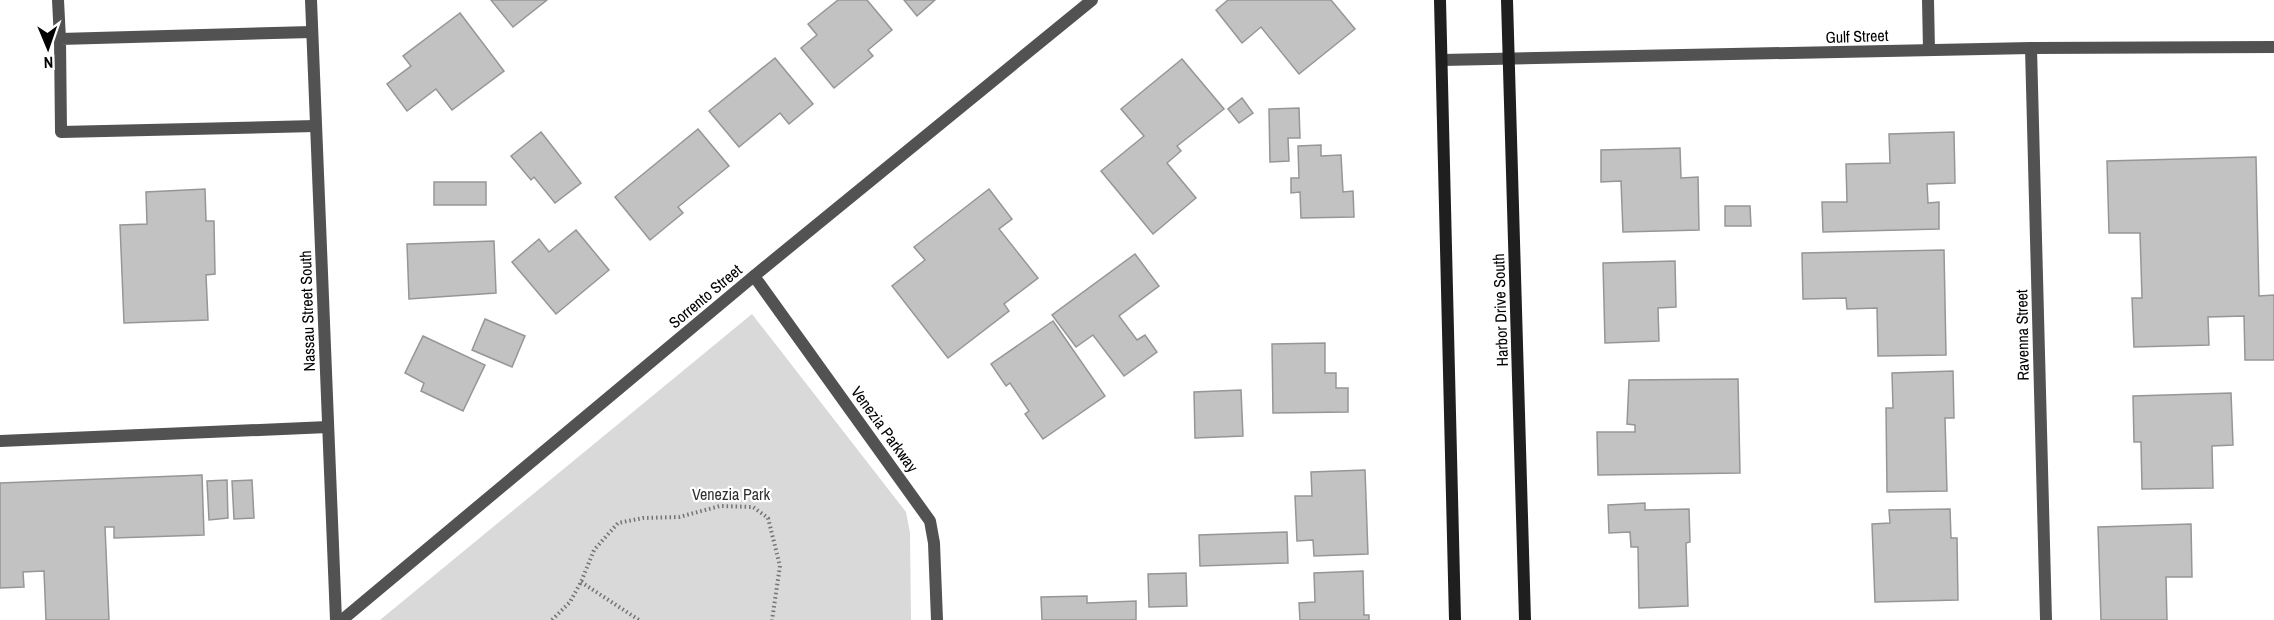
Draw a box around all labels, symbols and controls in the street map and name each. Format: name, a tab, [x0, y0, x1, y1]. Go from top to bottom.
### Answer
north arrow	[18, 18, 78, 78]
street label: Gulf Street	[1825, 24, 1889, 48]
text: N	[43, 52, 54, 74]
street label: Nassau Street South	[294, 250, 320, 372]
street label: Harbor Drive South	[1487, 253, 1513, 367]
street label: Sorrento Street	[664, 259, 746, 333]
street label: Ravenna Street	[2010, 289, 2034, 381]
street label: Venezia Parkway	[846, 382, 924, 477]
park label: Venezia Park	[692, 483, 770, 505]

